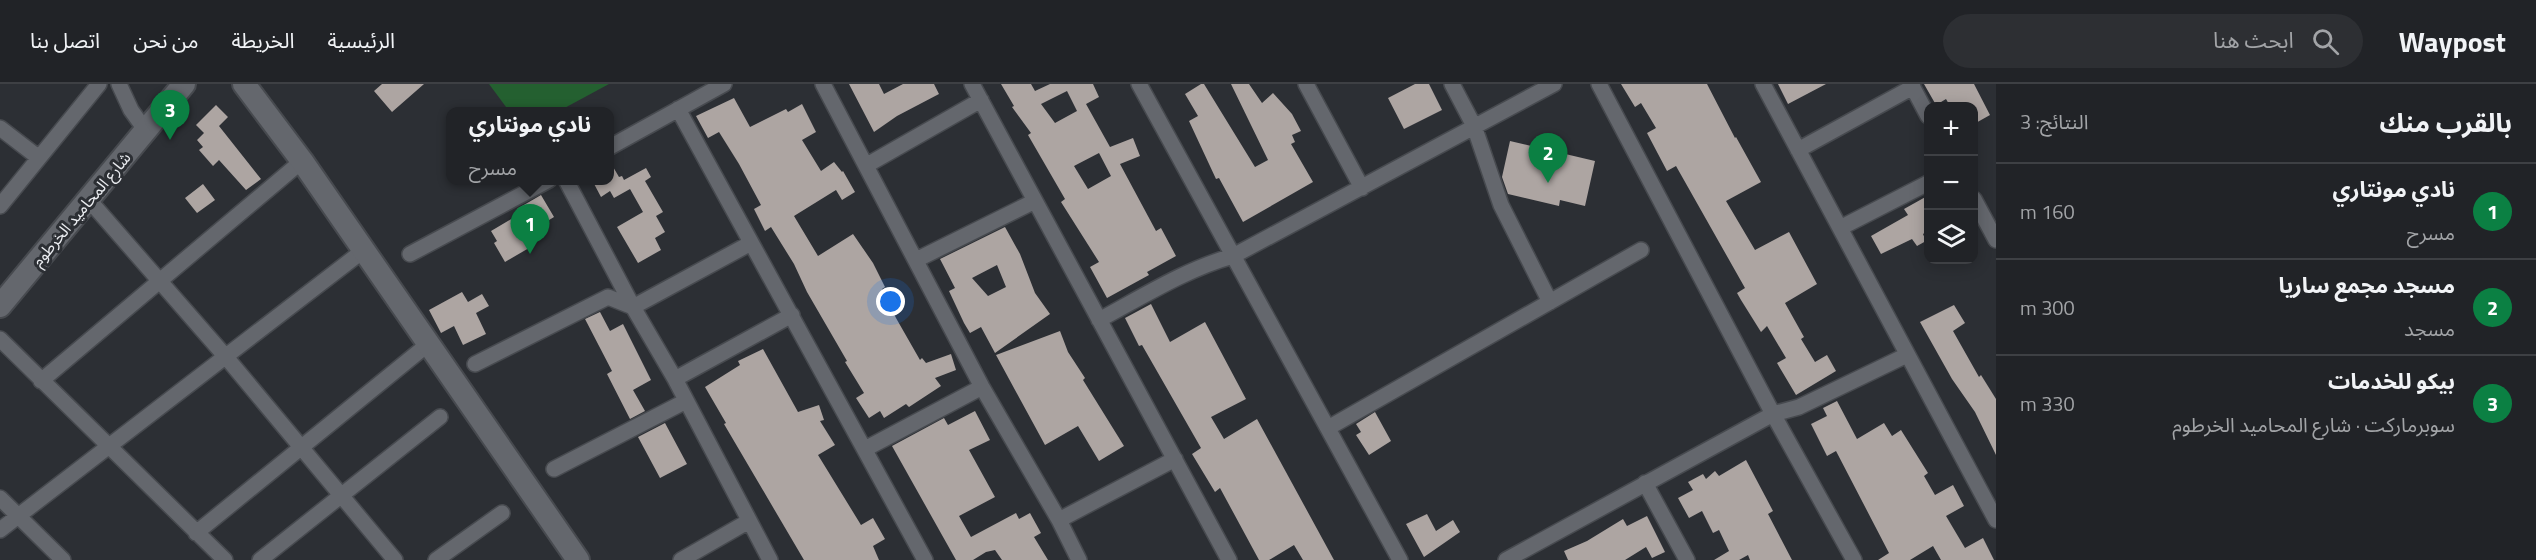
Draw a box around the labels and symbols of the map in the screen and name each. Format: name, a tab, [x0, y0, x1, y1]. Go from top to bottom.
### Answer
pin: 3	[150, 91, 190, 140]
pin: 2	[1528, 134, 1568, 183]
street label: شارع المحاميد الخرطوم	[26, 146, 137, 272]
pin: 1	[510, 204, 550, 254]
your location	[876, 287, 905, 316]

